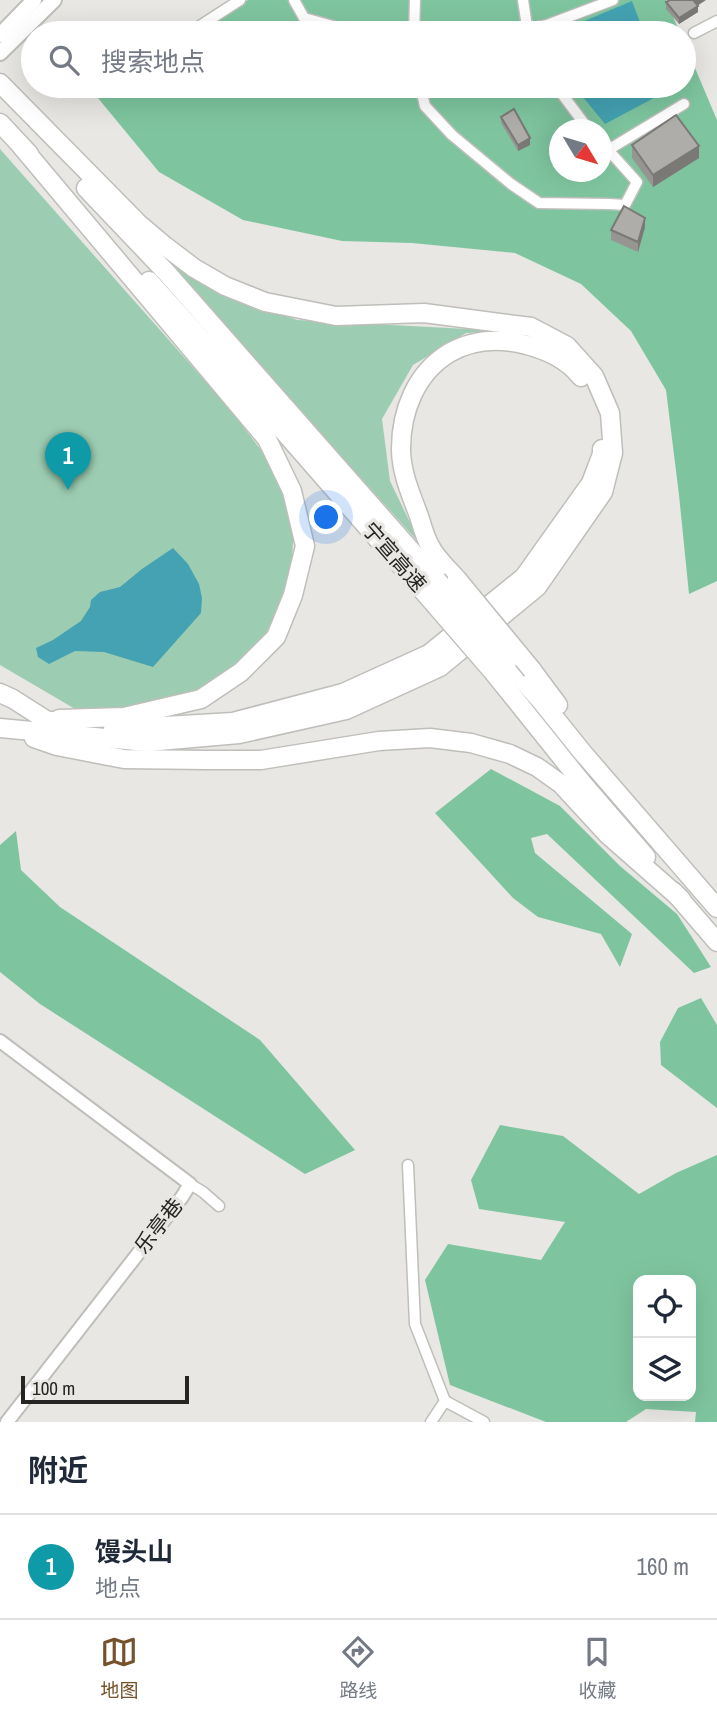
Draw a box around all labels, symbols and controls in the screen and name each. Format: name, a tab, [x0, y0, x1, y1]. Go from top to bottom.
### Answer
search box	[21, 21, 696, 98]
icon: search	[45, 41, 83, 79]
text: 搜索地点	[101, 44, 205, 79]
north arrow	[549, 119, 612, 182]
pin: 1	[45, 432, 91, 490]
your location	[309, 500, 343, 534]
street label: 宁宣高速	[356, 515, 433, 598]
street label: 乐亭巷	[128, 1192, 189, 1259]
map controls	[633, 1275, 696, 1401]
button: locate	[633, 1275, 696, 1338]
button: layers	[633, 1338, 696, 1401]
scale bar	[21, 1373, 189, 1405]
text: 100 m	[32, 1375, 75, 1401]
text: 附近	[28, 1450, 88, 1490]
text: 馒头山	[95, 1534, 173, 1569]
text: 1	[46, 1551, 56, 1582]
text: 160 m	[637, 1551, 689, 1582]
text: 地点	[95, 1572, 141, 1603]
tab: 地图	[100, 1633, 139, 1703]
tab: 路线	[339, 1633, 378, 1703]
tab: 收藏	[578, 1633, 617, 1703]

